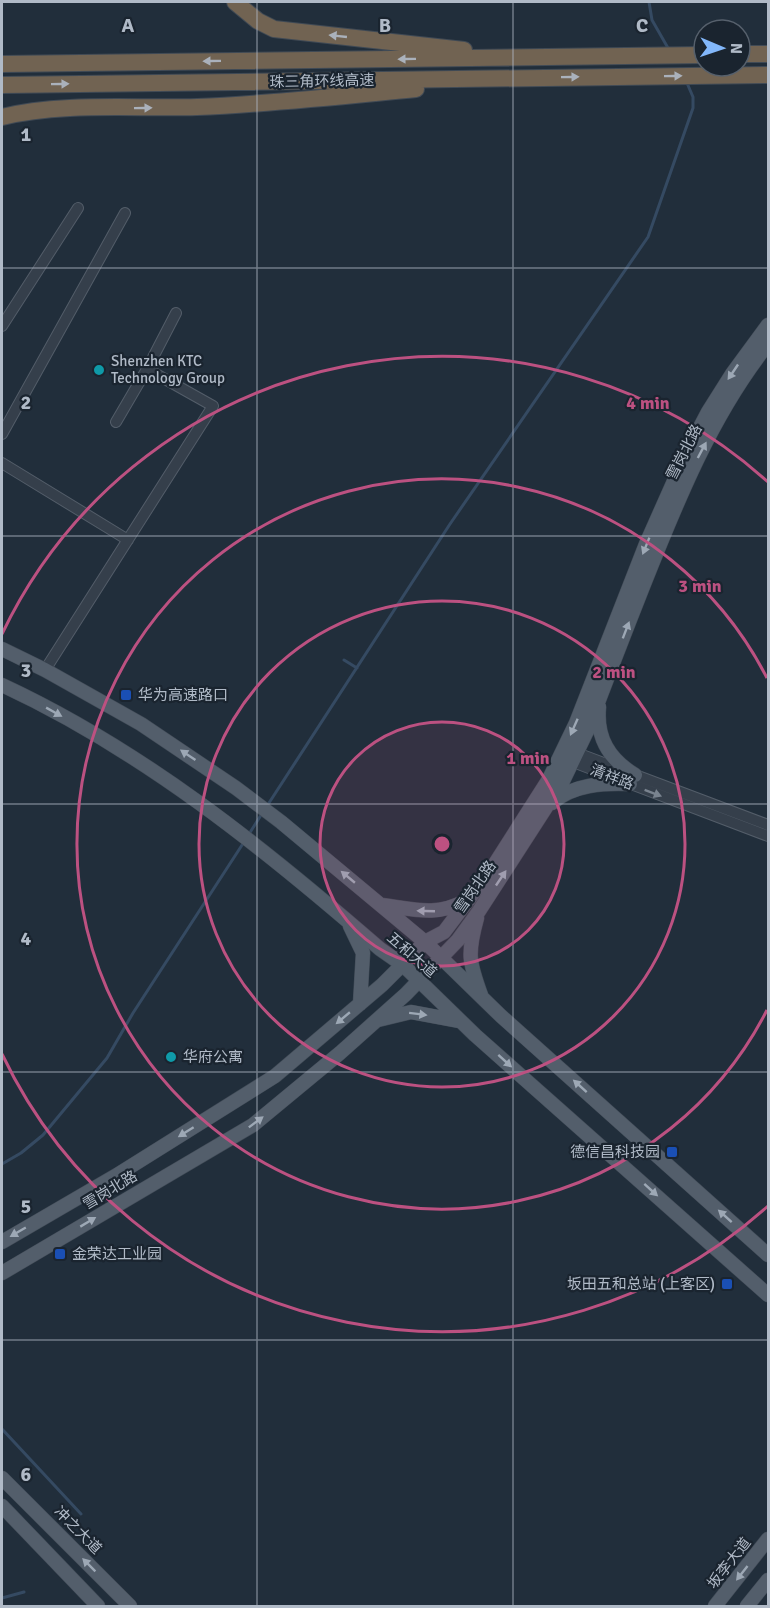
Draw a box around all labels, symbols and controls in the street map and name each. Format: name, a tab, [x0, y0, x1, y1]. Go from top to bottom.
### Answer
text: A	[122, 13, 135, 38]
text: B	[379, 13, 391, 38]
text: C	[636, 13, 648, 38]
north arrow	[692, 18, 752, 78]
one-way arrow	[329, 32, 348, 41]
text: N	[726, 43, 746, 54]
one-way arrow	[398, 54, 417, 64]
one-way arrow	[203, 56, 222, 66]
street label: 珠三角环线高速	[269, 71, 375, 91]
one-way arrow	[664, 71, 683, 81]
one-way arrow	[560, 73, 579, 82]
one-way arrow	[50, 79, 69, 89]
one-way arrow	[134, 103, 153, 112]
text: 1	[21, 122, 32, 147]
place label: Shenzhen KTC Technology Group	[111, 352, 225, 387]
marker: Shenzhen KTC Technology Group	[92, 363, 106, 377]
one-way arrow	[727, 363, 739, 379]
text: 2	[21, 390, 31, 415]
text: 4 min	[626, 392, 670, 414]
street label: 雪岗北路	[662, 421, 706, 483]
one-way arrow	[698, 442, 707, 459]
one-way arrow	[641, 537, 651, 555]
text: 3 min	[678, 575, 722, 597]
one-way arrow	[622, 621, 632, 639]
text: 3	[21, 658, 31, 683]
text: 2 min	[592, 661, 636, 683]
place label: 华为高速路口	[138, 686, 228, 704]
marker: 华为高速路口	[119, 688, 133, 702]
one-way arrow	[46, 706, 62, 717]
one-way arrow	[570, 718, 579, 735]
text: 1 min	[506, 747, 550, 769]
one-way arrow	[180, 750, 196, 761]
street label: 清祥路	[588, 761, 636, 793]
one-way arrow	[645, 788, 663, 798]
centre of rings	[432, 834, 452, 854]
street label: 雪岗北路	[450, 857, 500, 917]
one-way arrow	[495, 870, 506, 886]
one-way arrow	[340, 871, 356, 884]
one-way arrow	[416, 906, 435, 915]
text: 4	[21, 926, 32, 951]
street label: 五和大道	[383, 929, 441, 981]
one-way arrow	[409, 1009, 428, 1019]
one-way arrow	[336, 1011, 351, 1024]
place label: 华府公寓	[183, 1048, 243, 1066]
marker: 华府公寓	[164, 1050, 178, 1064]
one-way arrow	[497, 1054, 512, 1068]
one-way arrow	[573, 1080, 588, 1093]
one-way arrow	[248, 1117, 263, 1129]
one-way arrow	[178, 1126, 194, 1137]
place label: 德信昌科技园	[570, 1143, 660, 1161]
marker: 德信昌科技园	[665, 1145, 679, 1159]
street label: 雪岗北路	[80, 1167, 140, 1213]
one-way arrow	[643, 1183, 658, 1197]
text: 5	[21, 1194, 31, 1219]
one-way arrow	[718, 1210, 733, 1223]
one-way arrow	[80, 1217, 96, 1228]
one-way arrow	[10, 1227, 26, 1238]
place label: 金荣达工业园	[72, 1245, 162, 1263]
marker: 金荣达工业园	[53, 1247, 67, 1261]
place label: 坂田五和总站 (上客区)	[567, 1275, 715, 1293]
marker: 坂田五和总站 (上客区)	[720, 1277, 734, 1291]
text: 6	[21, 1462, 32, 1487]
street label: 冲之大道	[50, 1502, 106, 1558]
street label: 坂李大道	[703, 1534, 755, 1592]
one-way arrow	[82, 1557, 96, 1572]
one-way arrow	[735, 1565, 748, 1581]

